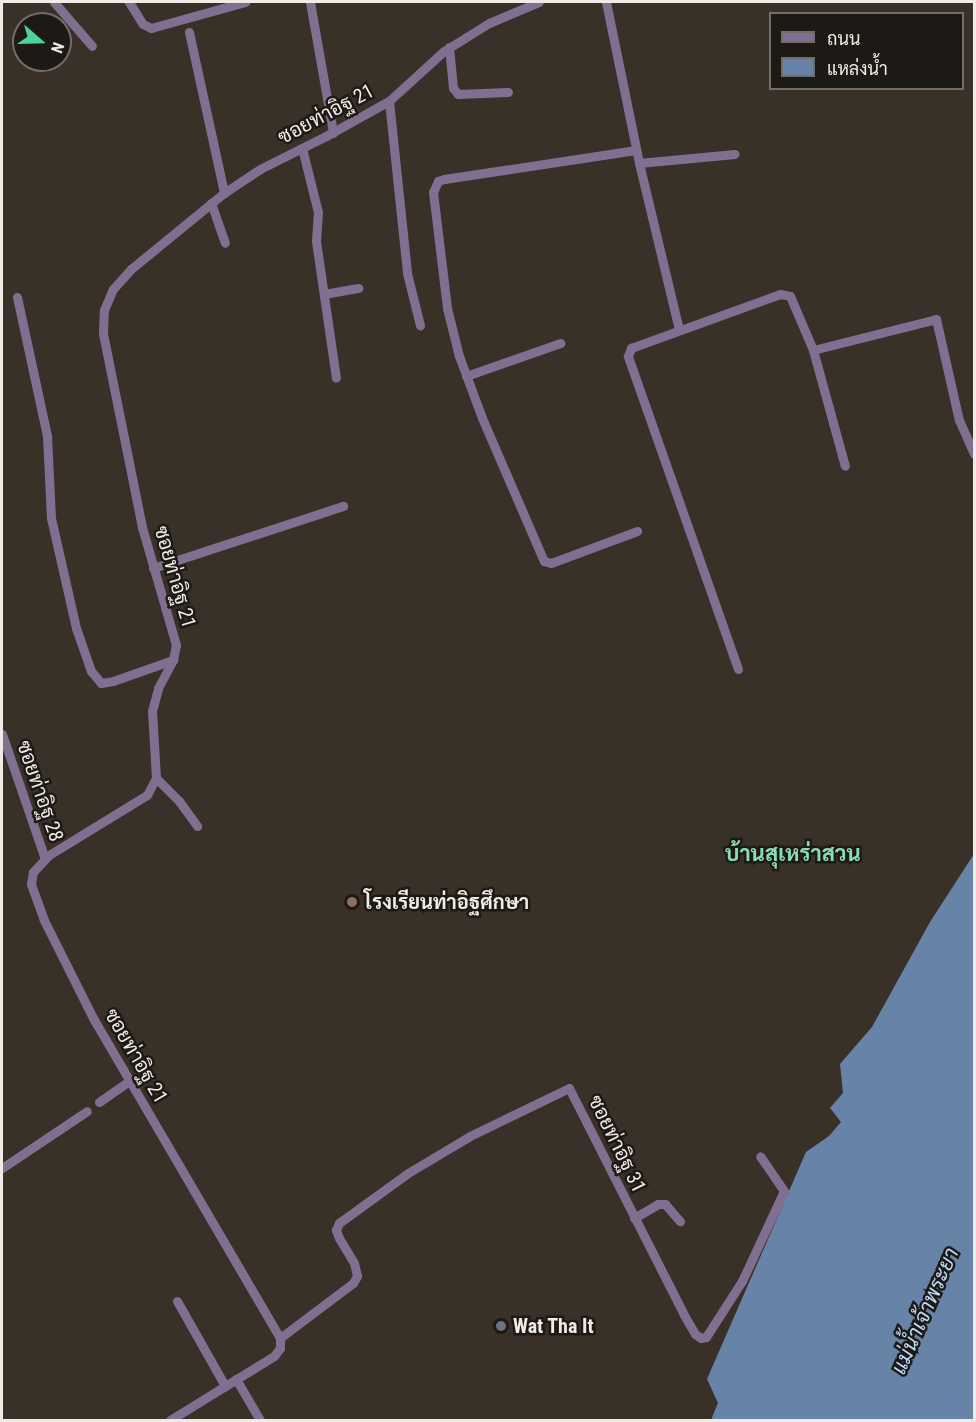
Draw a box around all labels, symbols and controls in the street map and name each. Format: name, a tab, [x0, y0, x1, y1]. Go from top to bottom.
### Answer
north arrow	[12, 12, 72, 72]
legend	[769, 12, 964, 90]
text: ถนน	[827, 28, 860, 49]
text: N	[47, 40, 68, 55]
text: แหล่งน้ำ	[827, 58, 888, 79]
street label: ซอยท่าอิฐ 21	[274, 79, 378, 149]
street label: ซอยท่าอิฐ 21	[149, 523, 201, 631]
street label: ซอยท่าอิฐ 28	[12, 737, 68, 845]
district label: บ้านสุเหร่าสวน	[725, 841, 861, 867]
place label: โรงเรียนท่าอิฐศึกษา	[364, 890, 529, 914]
marker: โรงเรียนท่าอิฐศึกษา	[345, 895, 359, 909]
street label: ซอยท่าอิฐ 21	[99, 1004, 173, 1108]
street label: ซอยท่าอิฐ 31	[583, 1091, 651, 1197]
water label: แม่น้ำเจ้าพระยา	[886, 1244, 964, 1378]
place label: Wat Tha It	[513, 1314, 594, 1338]
marker: Wat Tha It	[494, 1319, 508, 1333]

